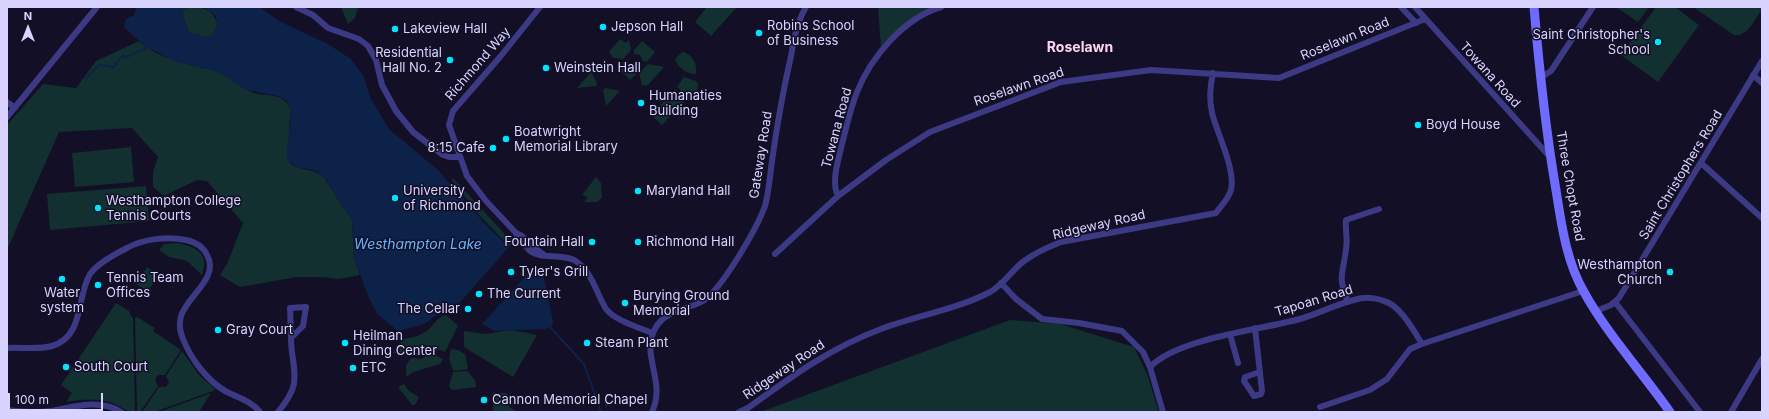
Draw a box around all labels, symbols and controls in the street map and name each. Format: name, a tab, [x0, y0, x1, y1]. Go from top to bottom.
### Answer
north arrow	[8, 8, 48, 48]
text: N	[24, 9, 32, 23]
street label: Roselawn Road	[1298, 14, 1392, 64]
place label: Robins School of Business	[767, 18, 854, 49]
place label: Jepson Hall	[611, 19, 683, 35]
place label: Lakeview Hall	[403, 21, 487, 37]
marker: Jepson Hall	[598, 22, 608, 32]
marker: Lakeview Hall	[390, 24, 400, 34]
street label: Richmond Way	[442, 24, 514, 104]
place label: Saint Christopher's School	[1533, 27, 1650, 58]
marker: Robins School of Business	[754, 28, 764, 38]
marker: Saint Christopher's School	[1653, 37, 1663, 47]
street label: Towana Road	[1456, 39, 1524, 111]
district label: Roselawn	[1047, 40, 1113, 56]
place label: Residential Hall No. 2	[375, 45, 442, 76]
marker: Residential Hall No. 2	[445, 55, 455, 65]
place label: Weinstein Hall	[554, 60, 641, 76]
marker: Weinstein Hall	[541, 63, 551, 73]
street label: Roselawn Road	[972, 64, 1066, 110]
street label: Towana Road	[819, 86, 855, 170]
place label: Humanaties Building	[649, 88, 722, 119]
marker: Humanaties Building	[636, 98, 646, 108]
street label: Saint Christophers Road	[1636, 107, 1726, 243]
street label: Gateway Road	[746, 110, 776, 200]
place label: Boyd House	[1426, 117, 1500, 133]
marker: Boyd House	[1413, 120, 1423, 130]
place label: Boatwright Memorial Library	[514, 124, 618, 155]
street label: Three Chopt Road	[1553, 130, 1587, 242]
marker: Boatwright Memorial Library	[501, 134, 511, 144]
place label: 8:15 Cafe	[428, 140, 485, 156]
marker: 8:15 Cafe	[488, 143, 498, 153]
place label: University of Richmond	[403, 183, 481, 214]
place label: Maryland Hall	[646, 183, 731, 199]
marker: Maryland Hall	[633, 186, 643, 196]
place label: Westhampton College Tennis Courts	[106, 193, 241, 224]
marker: University of Richmond	[390, 193, 400, 203]
marker: Westhampton College Tennis Courts	[93, 203, 103, 213]
street label: Ridgeway Road	[1051, 207, 1147, 243]
place label: Fountain Hall	[504, 234, 584, 250]
place label: Richmond Hall	[646, 234, 734, 250]
water label: Westhampton Lake	[354, 237, 482, 253]
marker: Fountain Hall	[587, 237, 597, 247]
marker: Richmond Hall	[633, 237, 643, 247]
place label: Westhampton Church	[1577, 257, 1662, 288]
place label: Tyler's Grill	[519, 264, 588, 280]
marker: Tyler's Grill	[506, 267, 516, 277]
marker: Westhampton Church	[1665, 267, 1675, 277]
place label: Tennis Team Offices	[106, 270, 184, 301]
marker: Water system	[57, 274, 67, 284]
marker: Tennis Team Offices	[93, 280, 103, 290]
street label: Tapoan Road	[1273, 282, 1355, 320]
place label: Water system	[40, 285, 84, 316]
place label: The Current	[487, 286, 561, 302]
place label: Burying Ground Memorial	[633, 288, 730, 319]
marker: The Current	[474, 289, 484, 299]
marker: Burying Ground Memorial	[620, 298, 630, 308]
place label: The Cellar	[397, 301, 460, 317]
marker: The Cellar	[463, 304, 473, 314]
place label: Gray Court	[226, 322, 293, 338]
marker: Gray Court	[213, 325, 223, 335]
place label: Heilman Dining Center	[353, 328, 437, 359]
place label: Steam Plant	[595, 335, 668, 351]
street label: Ridgeway Road	[740, 337, 828, 403]
marker: Heilman Dining Center	[340, 338, 350, 348]
marker: Steam Plant	[582, 338, 592, 348]
place label: South Court	[74, 359, 148, 375]
place label: ETC	[361, 360, 386, 376]
marker: South Court	[61, 362, 71, 372]
marker: ETC	[348, 363, 358, 373]
scale bar	[10, 385, 105, 411]
text: 100 m	[15, 392, 49, 407]
place label: Cannon Memorial Chapel	[492, 392, 647, 408]
marker: Cannon Memorial Chapel	[479, 395, 489, 405]

